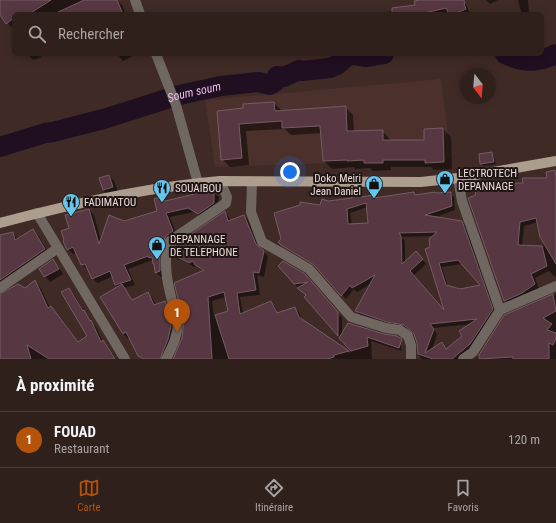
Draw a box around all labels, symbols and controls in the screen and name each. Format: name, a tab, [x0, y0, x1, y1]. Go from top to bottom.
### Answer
search box	[12, 12, 544, 56]
icon: search	[26, 23, 48, 45]
text: Rechercher	[58, 25, 124, 43]
north arrow	[460, 68, 496, 104]
water label: Soum soum	[166, 79, 222, 105]
your location	[280, 162, 300, 182]
place label: LECTROTECH DEPANNAGE	[458, 167, 517, 193]
shop icon: LECTROTECH DEPANNAGE	[435, 169, 455, 194]
place label: Doko Meiri Jean Daniel	[310, 172, 361, 198]
shop icon: Doko Meiri Jean Daniel	[364, 174, 384, 199]
restaurant icon: SOUAIBOU	[152, 178, 172, 203]
place label: SOUAIBOU	[175, 182, 221, 195]
restaurant icon: FADIMATOU	[61, 192, 81, 217]
place label: FADIMATOU	[84, 196, 136, 209]
place label: DEPANNAGE DE TELEPHONE	[170, 233, 238, 259]
shop icon: DEPANNAGE DE TELEPHONE	[147, 235, 167, 260]
pin: 1	[164, 299, 190, 332]
text: À proximité	[16, 375, 94, 395]
text: FOUAD	[54, 423, 96, 441]
text: 1	[26, 432, 32, 447]
text: 120 m	[508, 432, 540, 447]
text: Restaurant	[54, 441, 109, 456]
tab: Carte	[77, 477, 101, 514]
tab: Itinéraire	[255, 477, 293, 514]
tab: Favoris	[448, 477, 479, 514]

